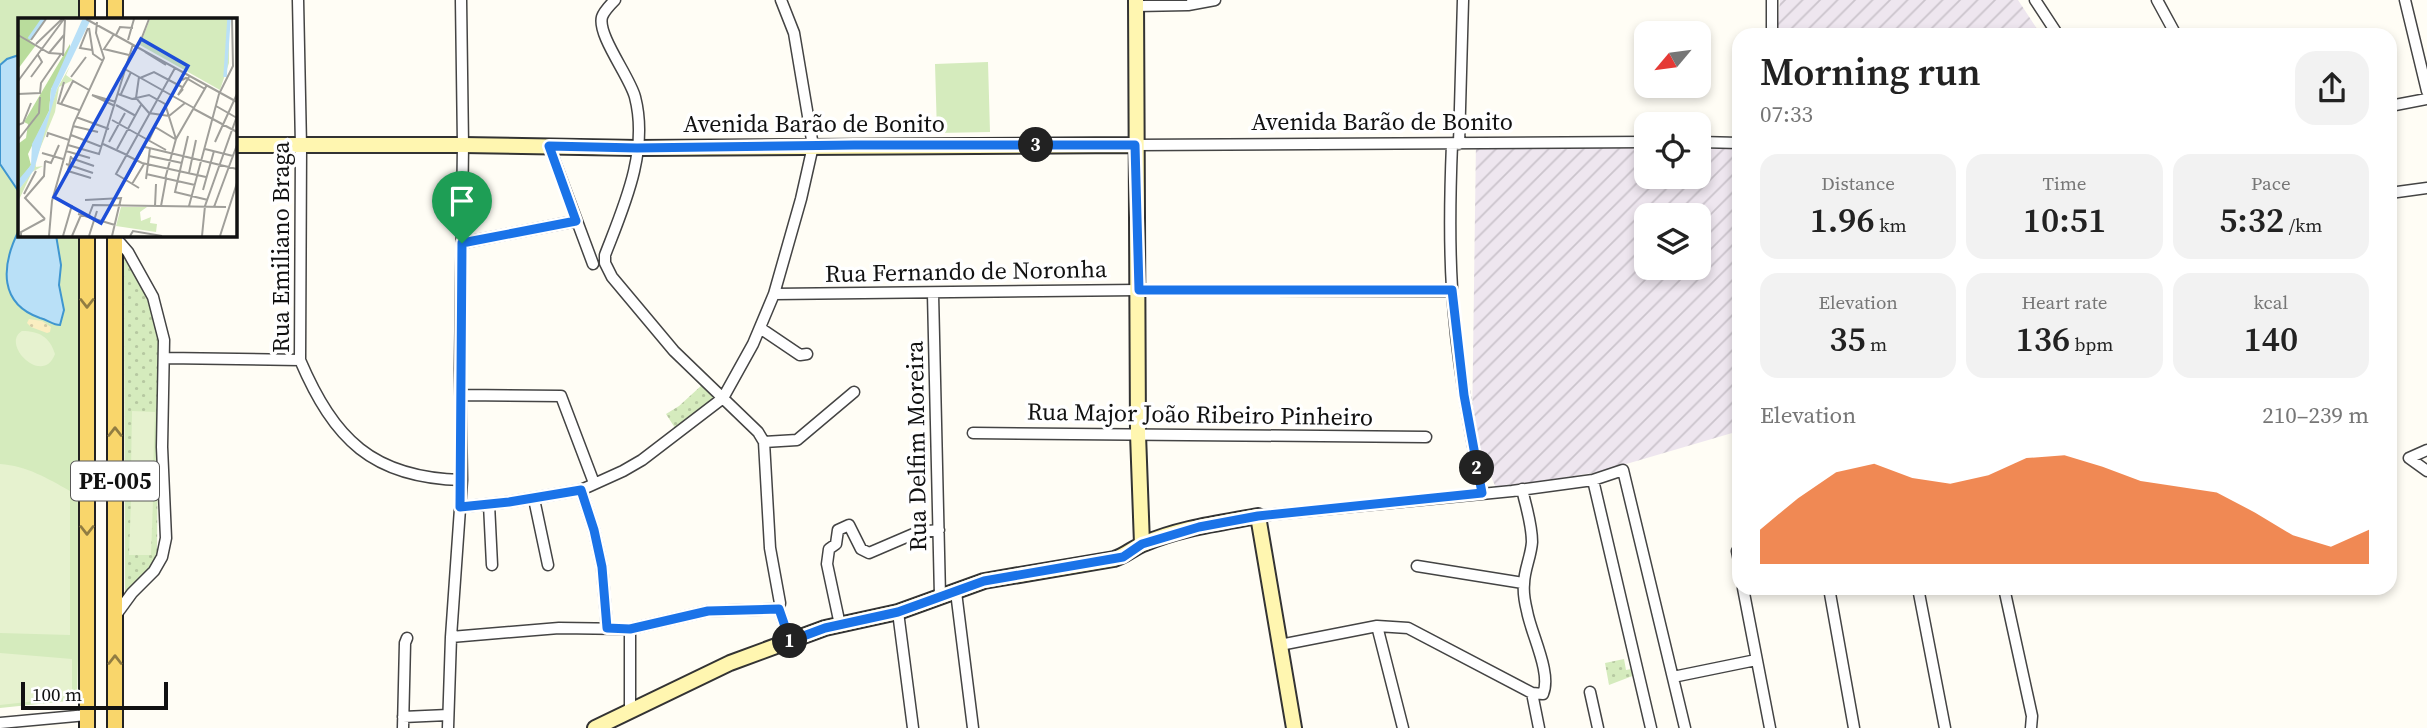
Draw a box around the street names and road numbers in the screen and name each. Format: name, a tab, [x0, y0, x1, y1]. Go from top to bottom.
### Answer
street label: Avenida Barão de Bonito	[1251, 105, 1513, 138]
street label: Avenida Barão de Bonito	[683, 107, 945, 140]
street label: Rua Emiliano Braga	[264, 141, 297, 353]
street label: Rua Fernando de Noronha	[825, 252, 1108, 290]
street label: Rua Delfim Moreira	[898, 340, 934, 552]
street label: Rua Major João Ribeiro Pinheiro	[1027, 394, 1373, 434]
road number: PE-005	[71, 461, 159, 500]

